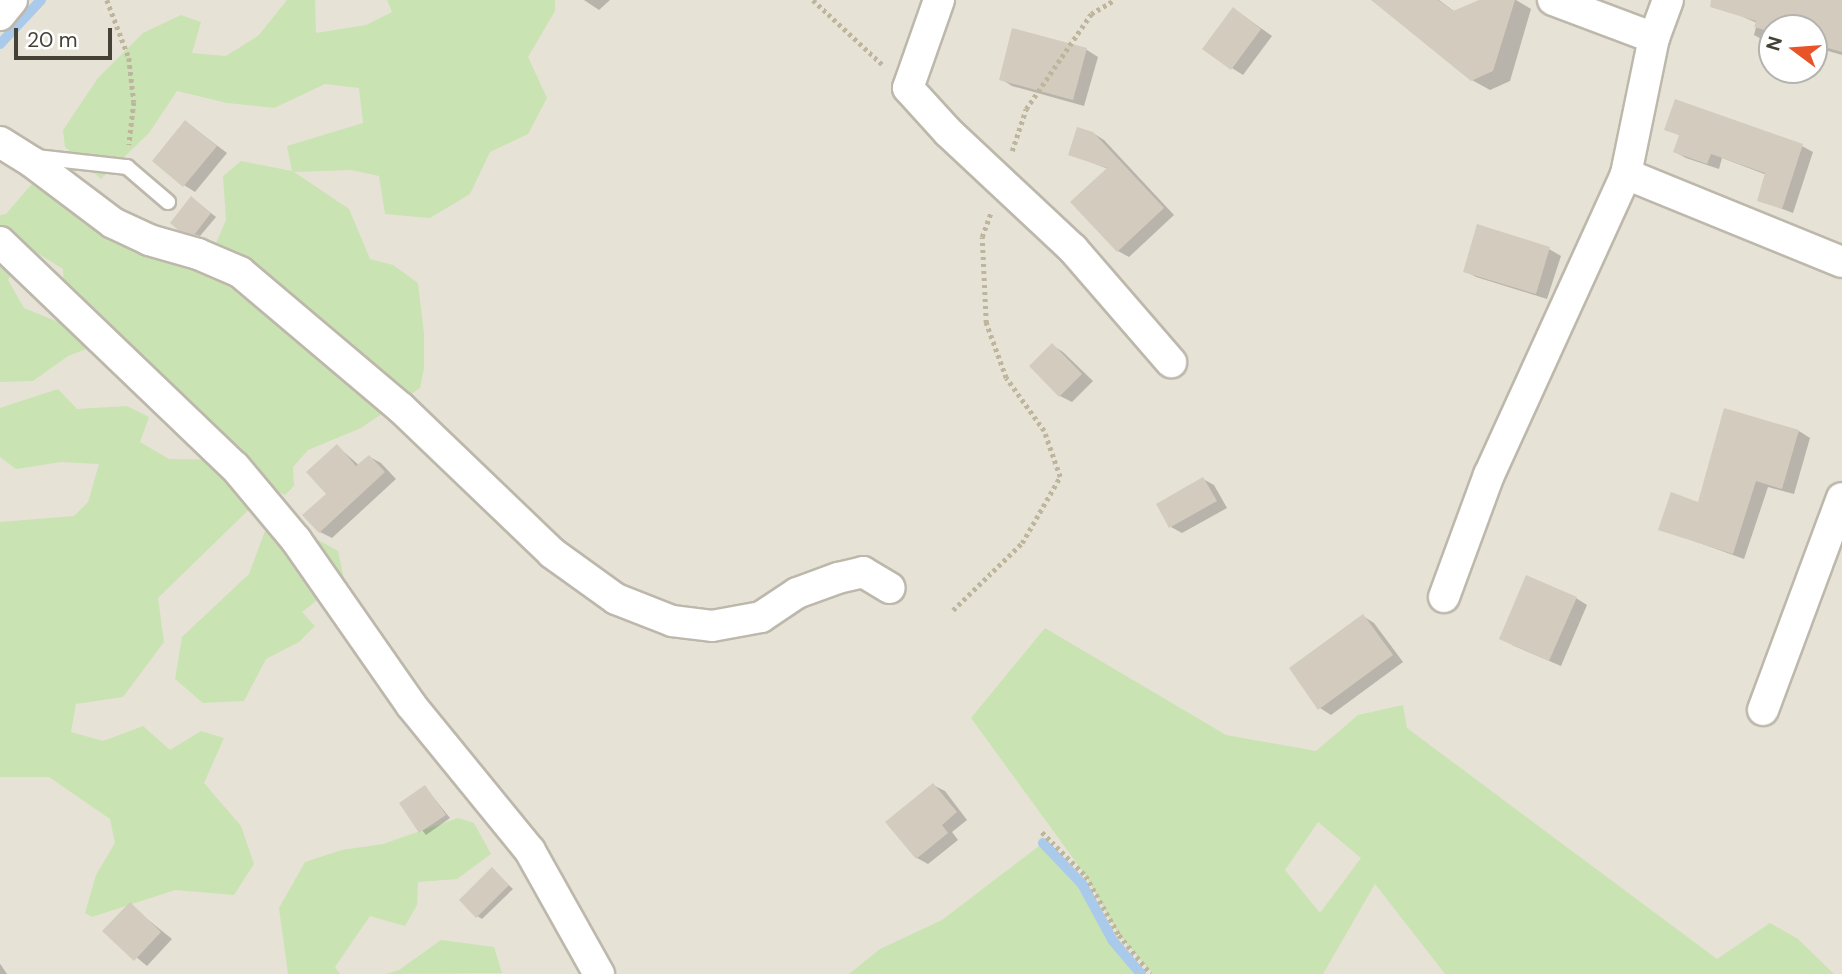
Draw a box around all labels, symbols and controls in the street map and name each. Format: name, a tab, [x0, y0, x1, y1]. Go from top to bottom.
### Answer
scale bar	[18, 14, 116, 58]
north arrow	[1758, 14, 1828, 84]
text: 20 m	[27, 26, 78, 54]
text: N	[1760, 34, 1788, 54]

